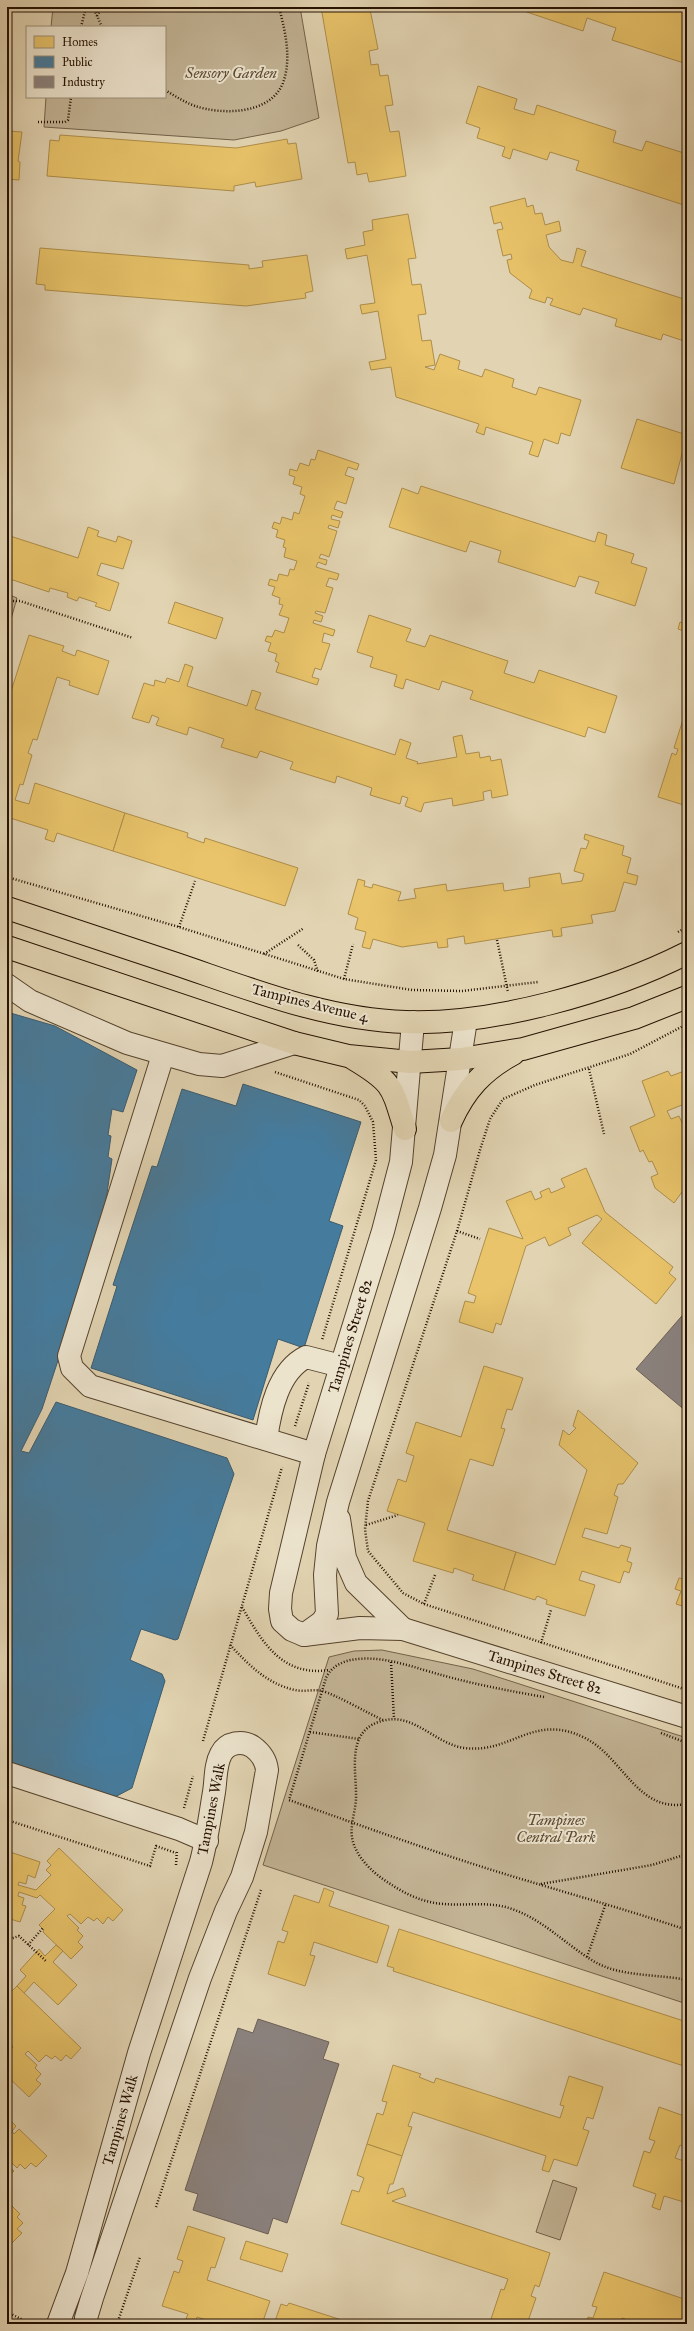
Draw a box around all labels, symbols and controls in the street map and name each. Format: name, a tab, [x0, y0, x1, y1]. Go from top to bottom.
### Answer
legend	[26, 26, 166, 98]
text: Homes	[62, 35, 98, 49]
text: Public	[62, 55, 93, 69]
park label: Sensory Garden	[184, 64, 277, 82]
text: Industry	[62, 75, 105, 89]
street label: Tampines Avenue 4	[250, 980, 371, 1026]
street label: Tampines Street 82	[324, 1276, 376, 1395]
street label: Tampines Street 82	[486, 1646, 605, 1698]
street label: Tampines Walk	[193, 1761, 229, 1857]
park label: Tampines Central Park	[516, 1811, 596, 1846]
street label: Tampines Walk	[98, 2072, 142, 2168]

